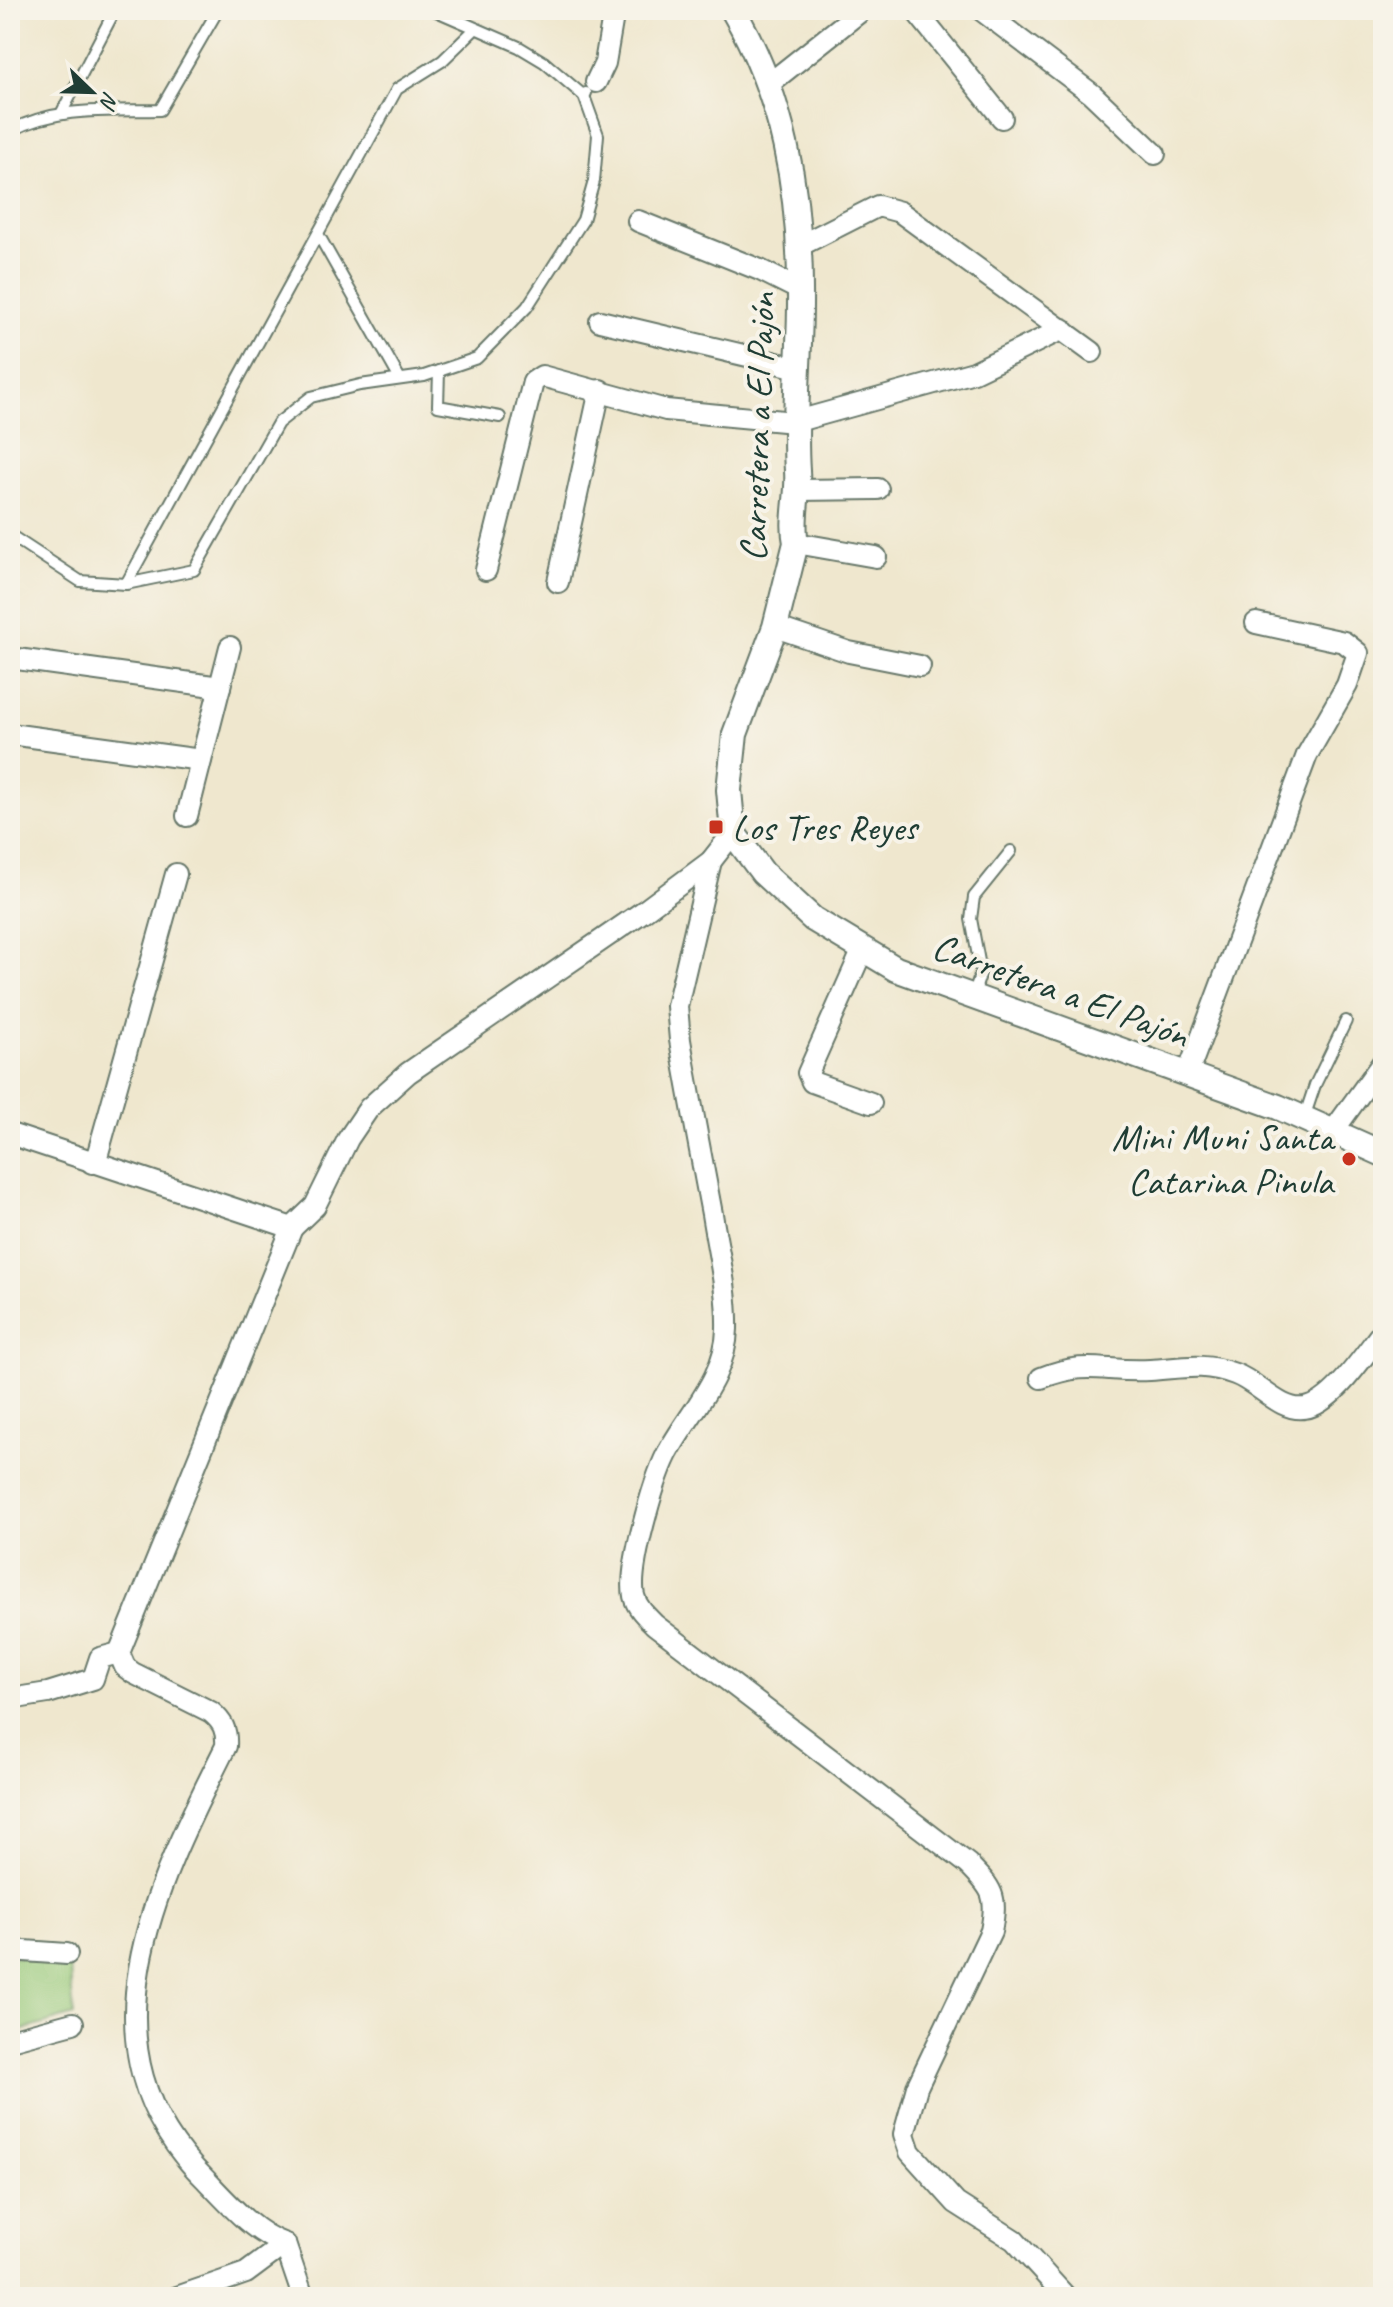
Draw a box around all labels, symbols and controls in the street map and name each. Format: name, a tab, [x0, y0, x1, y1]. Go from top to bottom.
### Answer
north arrow	[52, 52, 132, 132]
text: N	[93, 88, 125, 114]
street label: Carretera a El Pajón	[729, 290, 786, 562]
place label: Los Tres Reyes	[732, 804, 920, 851]
marker: Los Tres Reyes	[707, 818, 725, 836]
street label: Carretera a El Pajón	[927, 922, 1197, 1059]
place label: Mini Muni Santa Catarina Pinula	[1112, 1114, 1336, 1205]
marker: Mini Muni Santa Catarina Pinula	[1340, 1150, 1358, 1168]

